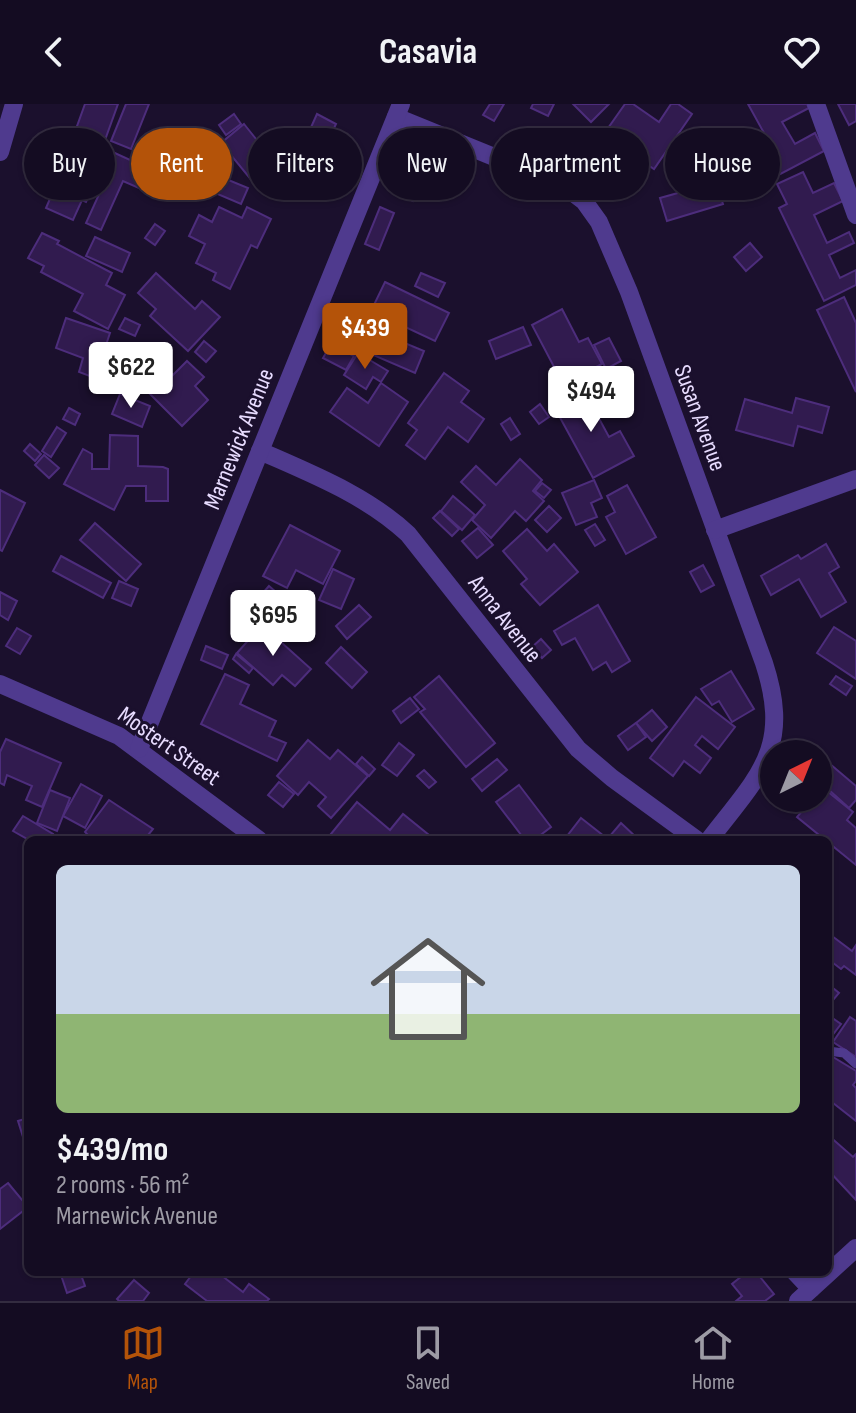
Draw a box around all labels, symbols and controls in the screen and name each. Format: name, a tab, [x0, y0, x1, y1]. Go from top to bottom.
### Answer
icon: back	[32, 30, 76, 74]
icon: heart	[780, 30, 824, 74]
text: Casavia	[379, 31, 477, 74]
chip: Buy	[24, 128, 115, 200]
chip: Rent	[131, 128, 232, 200]
chip: Filters	[248, 128, 362, 200]
chip: New	[378, 128, 475, 200]
chip: Apartment	[491, 128, 649, 200]
chip: House	[665, 128, 780, 200]
pin: $439	[318, 303, 412, 371]
text: $439	[340, 313, 390, 344]
pin: $622	[84, 342, 178, 410]
text: $622	[107, 352, 155, 383]
street label: Susan Avenue	[667, 361, 733, 475]
street label: Marnewick Avenue	[198, 364, 280, 514]
pin: $494	[544, 366, 638, 434]
text: $494	[566, 376, 616, 407]
street label: Anna Avenue	[461, 569, 548, 669]
pin: $695	[226, 590, 320, 658]
text: $695	[248, 600, 298, 631]
street label: Mostert Street	[112, 700, 226, 792]
north arrow	[760, 740, 832, 812]
map controls	[760, 740, 832, 812]
icon: home	[356, 917, 500, 1061]
text: $439/mo	[56, 1129, 168, 1170]
text: 2 rooms · 56 m²	[56, 1170, 190, 1201]
text: Marnewick Avenue	[56, 1201, 218, 1232]
tab: Map	[121, 1321, 165, 1396]
tab: Saved	[406, 1321, 450, 1396]
tab: Home	[691, 1321, 735, 1396]

